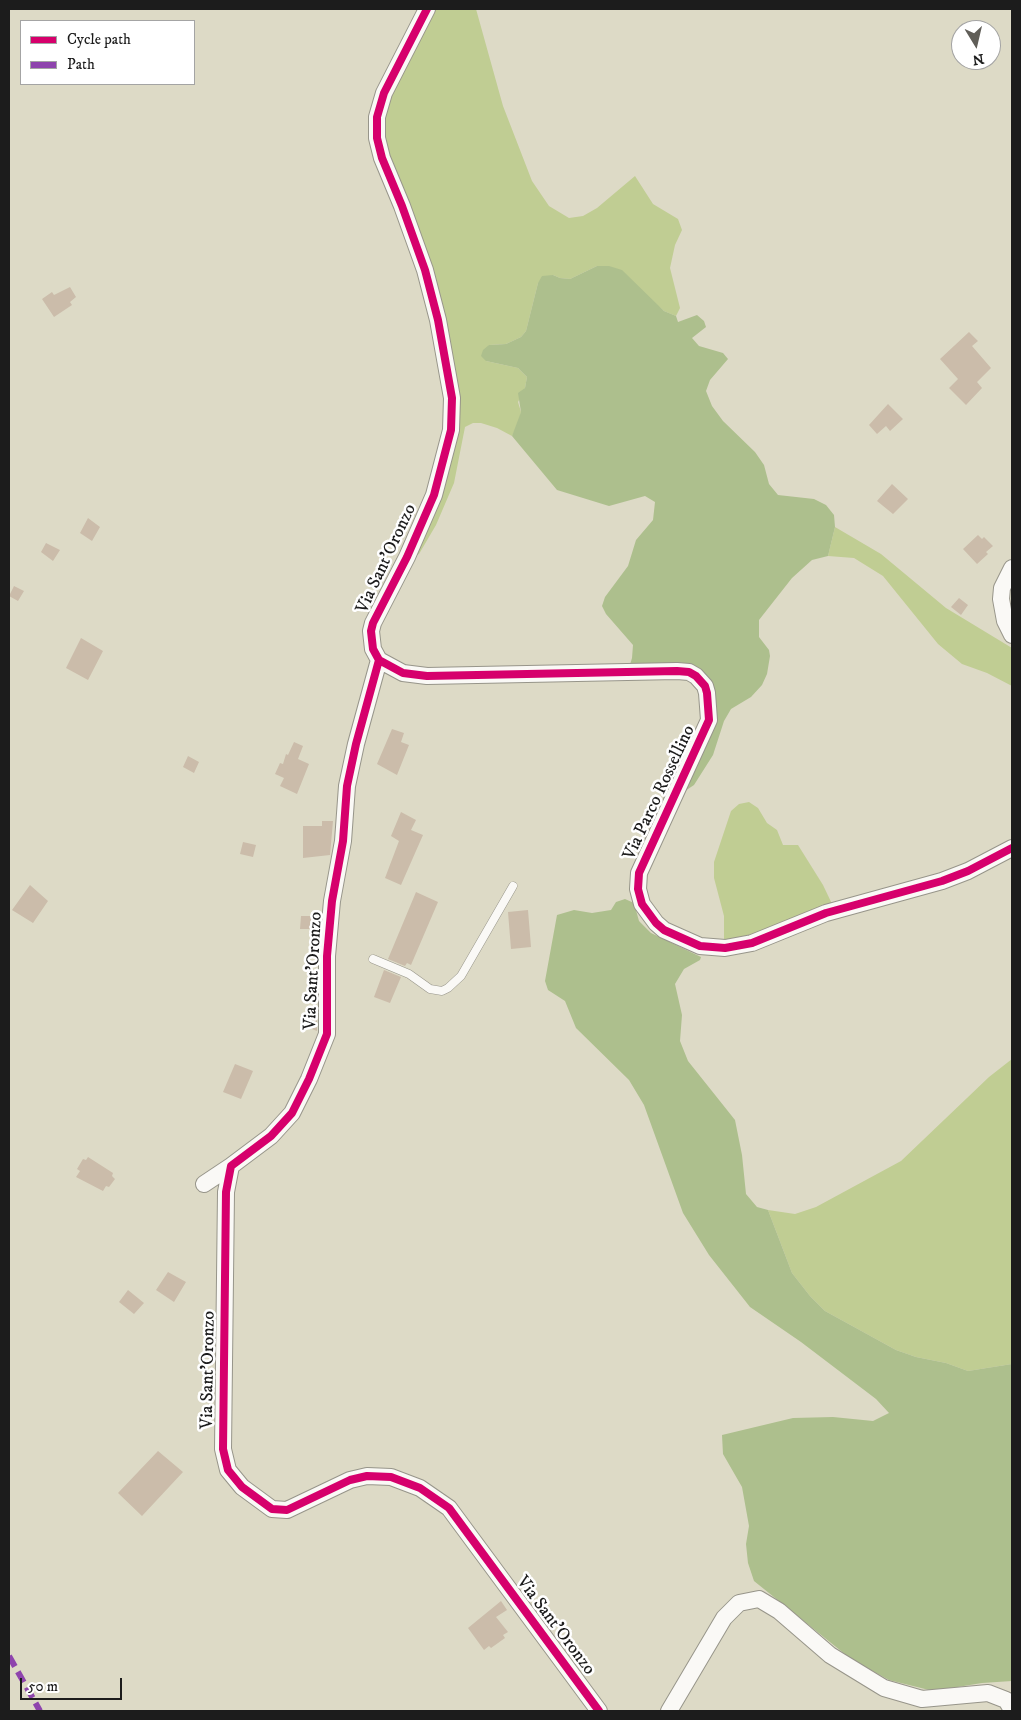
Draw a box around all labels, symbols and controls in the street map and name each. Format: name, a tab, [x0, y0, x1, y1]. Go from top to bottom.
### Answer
legend	[20, 20, 195, 85]
north arrow	[951, 20, 1001, 70]
text: Cycle path	[67, 30, 131, 49]
text: N	[971, 49, 985, 69]
text: Path	[67, 55, 95, 74]
street label: Via Sant'Oronzo	[352, 501, 422, 617]
street label: Via Parco Rossellino	[619, 722, 701, 864]
street label: Via Sant'Oronzo	[300, 911, 328, 1031]
street label: Via Sant'Oronzo	[197, 1311, 221, 1429]
street label: Via Sant'Oronzo	[511, 1572, 599, 1680]
scale bar	[22, 1668, 125, 1700]
text: 50 m	[28, 1677, 58, 1696]

